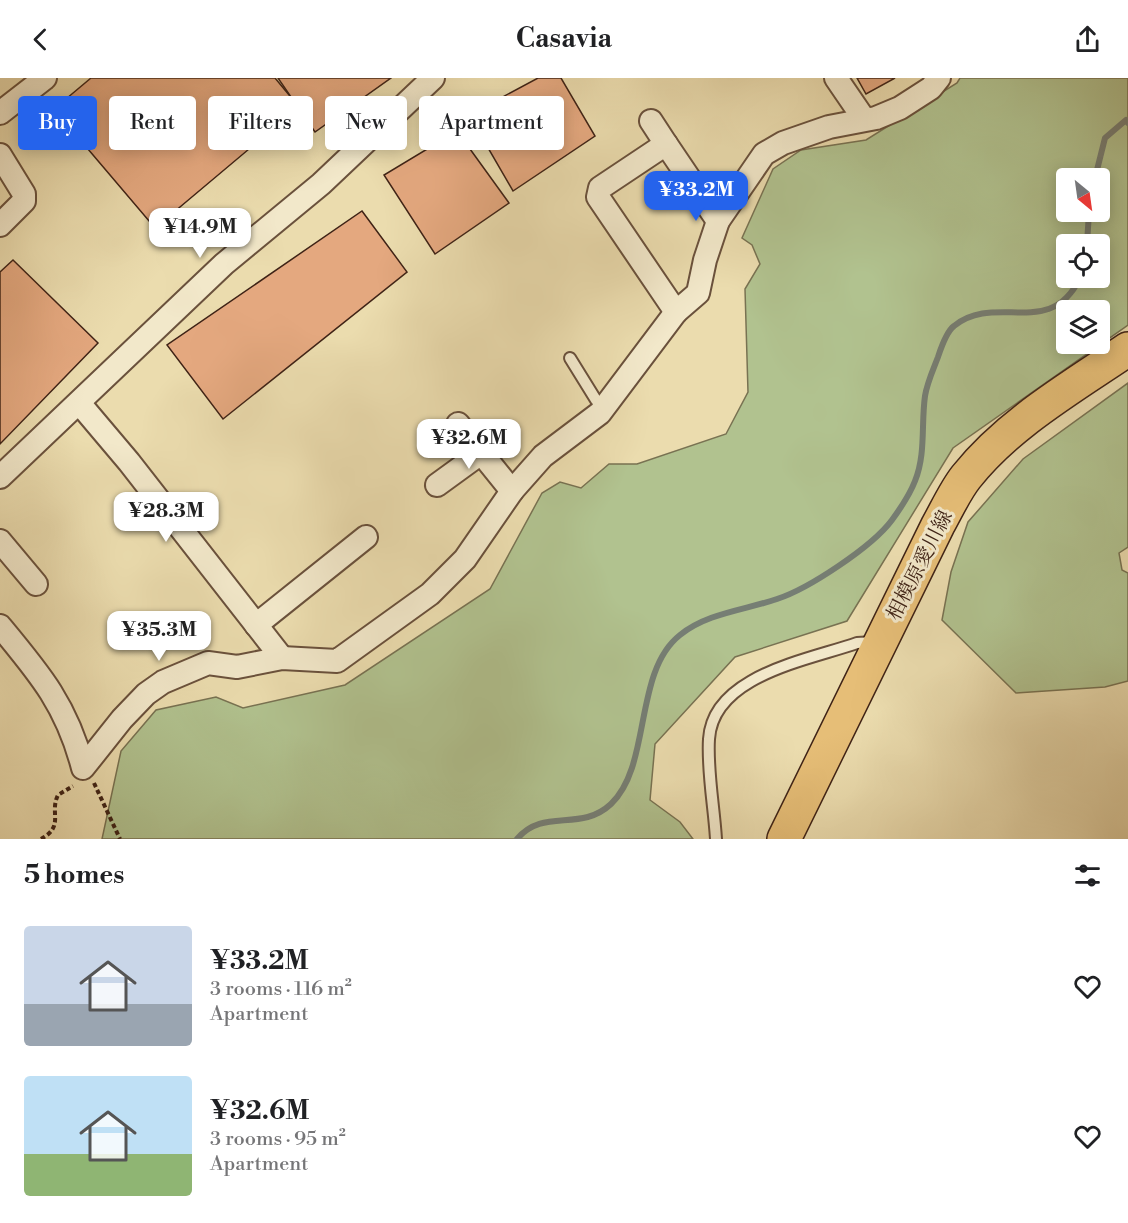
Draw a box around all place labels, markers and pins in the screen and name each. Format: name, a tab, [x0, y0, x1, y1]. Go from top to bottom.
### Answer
pin: ¥33.2M	[647, 171, 745, 222]
pin: ¥14.9M	[151, 208, 249, 259]
pin: ¥32.6M	[420, 419, 518, 470]
pin: ¥28.3M	[117, 492, 215, 543]
pin: ¥35.3M	[110, 611, 208, 662]

